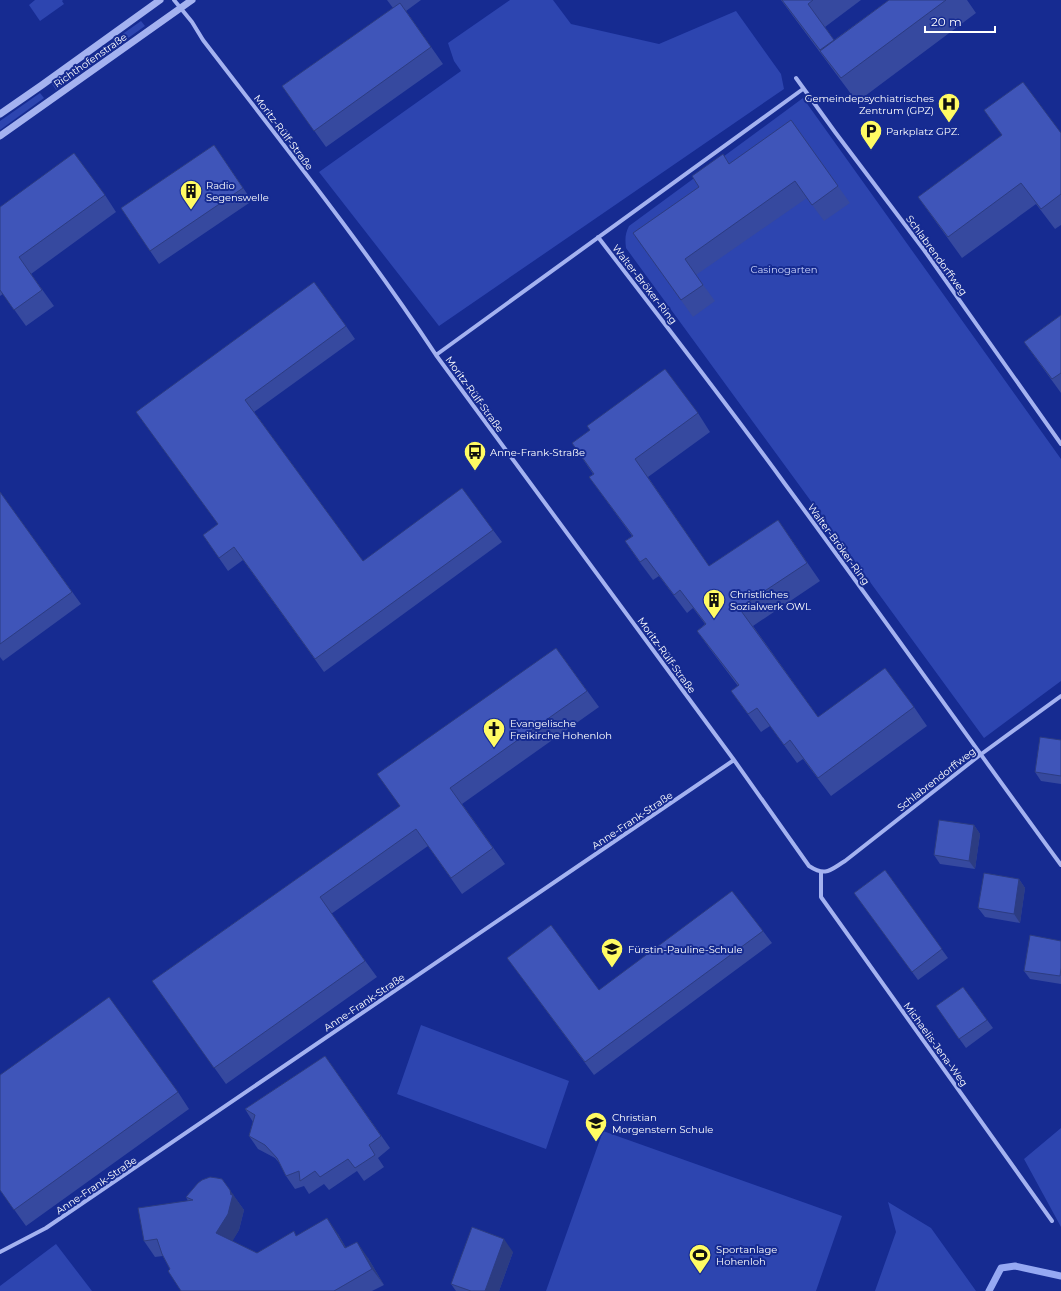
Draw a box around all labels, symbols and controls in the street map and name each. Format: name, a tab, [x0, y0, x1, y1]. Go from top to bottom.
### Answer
scale bar	[925, 8, 995, 34]
text: 20 m	[931, 14, 962, 29]
street label: Richthofenstraße	[51, 30, 129, 91]
hospital icon: Gemeindepsychiatrisches Zentrum (GPZ)	[936, 91, 962, 124]
street label: Moritz-Rülf-Straße	[251, 92, 316, 173]
place label: Gemeindepsychiatrisches Zentrum (GPZ)	[805, 92, 934, 117]
parking icon: Parkplatz GPZ.	[858, 118, 884, 151]
place label: Parkplatz GPZ.	[886, 125, 960, 138]
building icon: Radio Segenswelle	[178, 178, 204, 211]
place label: Radio Segenswelle	[206, 179, 269, 204]
street label: Schlabrendorffweg	[903, 213, 970, 298]
street label: Walter-Bröker-Ring	[609, 242, 680, 327]
park label: Casinogarten	[750, 263, 818, 276]
street label: Moritz-Rülf-Straße	[443, 354, 507, 435]
bus stop icon: Anne-Frank-Straße	[462, 439, 488, 472]
place label: Anne-Frank-Straße	[490, 446, 585, 459]
street label: Walter-Bröker-Ring	[805, 501, 872, 588]
building icon: Christliches Sozialwerk OWL	[701, 587, 727, 620]
place label: Christliches Sozialwerk OWL	[730, 588, 811, 613]
street label: Moritz-Rülf-Straße	[635, 615, 699, 696]
church icon: Evangelische Freikirche Hohenloh	[481, 716, 507, 749]
place label: Evangelische Freikirche Hohenloh	[510, 717, 612, 742]
street label: Schlabrendorffweg	[894, 745, 978, 814]
street label: Anne-Frank-Straße	[589, 788, 675, 852]
school or university icon: Fürstin-Pauline-Schule	[599, 936, 625, 969]
place label: Fürstin-Pauline-Schule	[628, 943, 743, 956]
street label: Anne-Frank-Straße	[321, 970, 407, 1034]
street label: Michaelis-Jena-Weg	[901, 1000, 971, 1089]
school or university icon: Christian Morgenstern Schule	[583, 1110, 609, 1143]
place label: Christian Morgenstern Schule	[612, 1111, 713, 1136]
street label: Anne-Frank-Straße	[53, 1153, 139, 1217]
sports icon: Sportanlage Hohenloh	[687, 1242, 713, 1275]
place label: Sportanlage Hohenloh	[716, 1243, 777, 1268]

